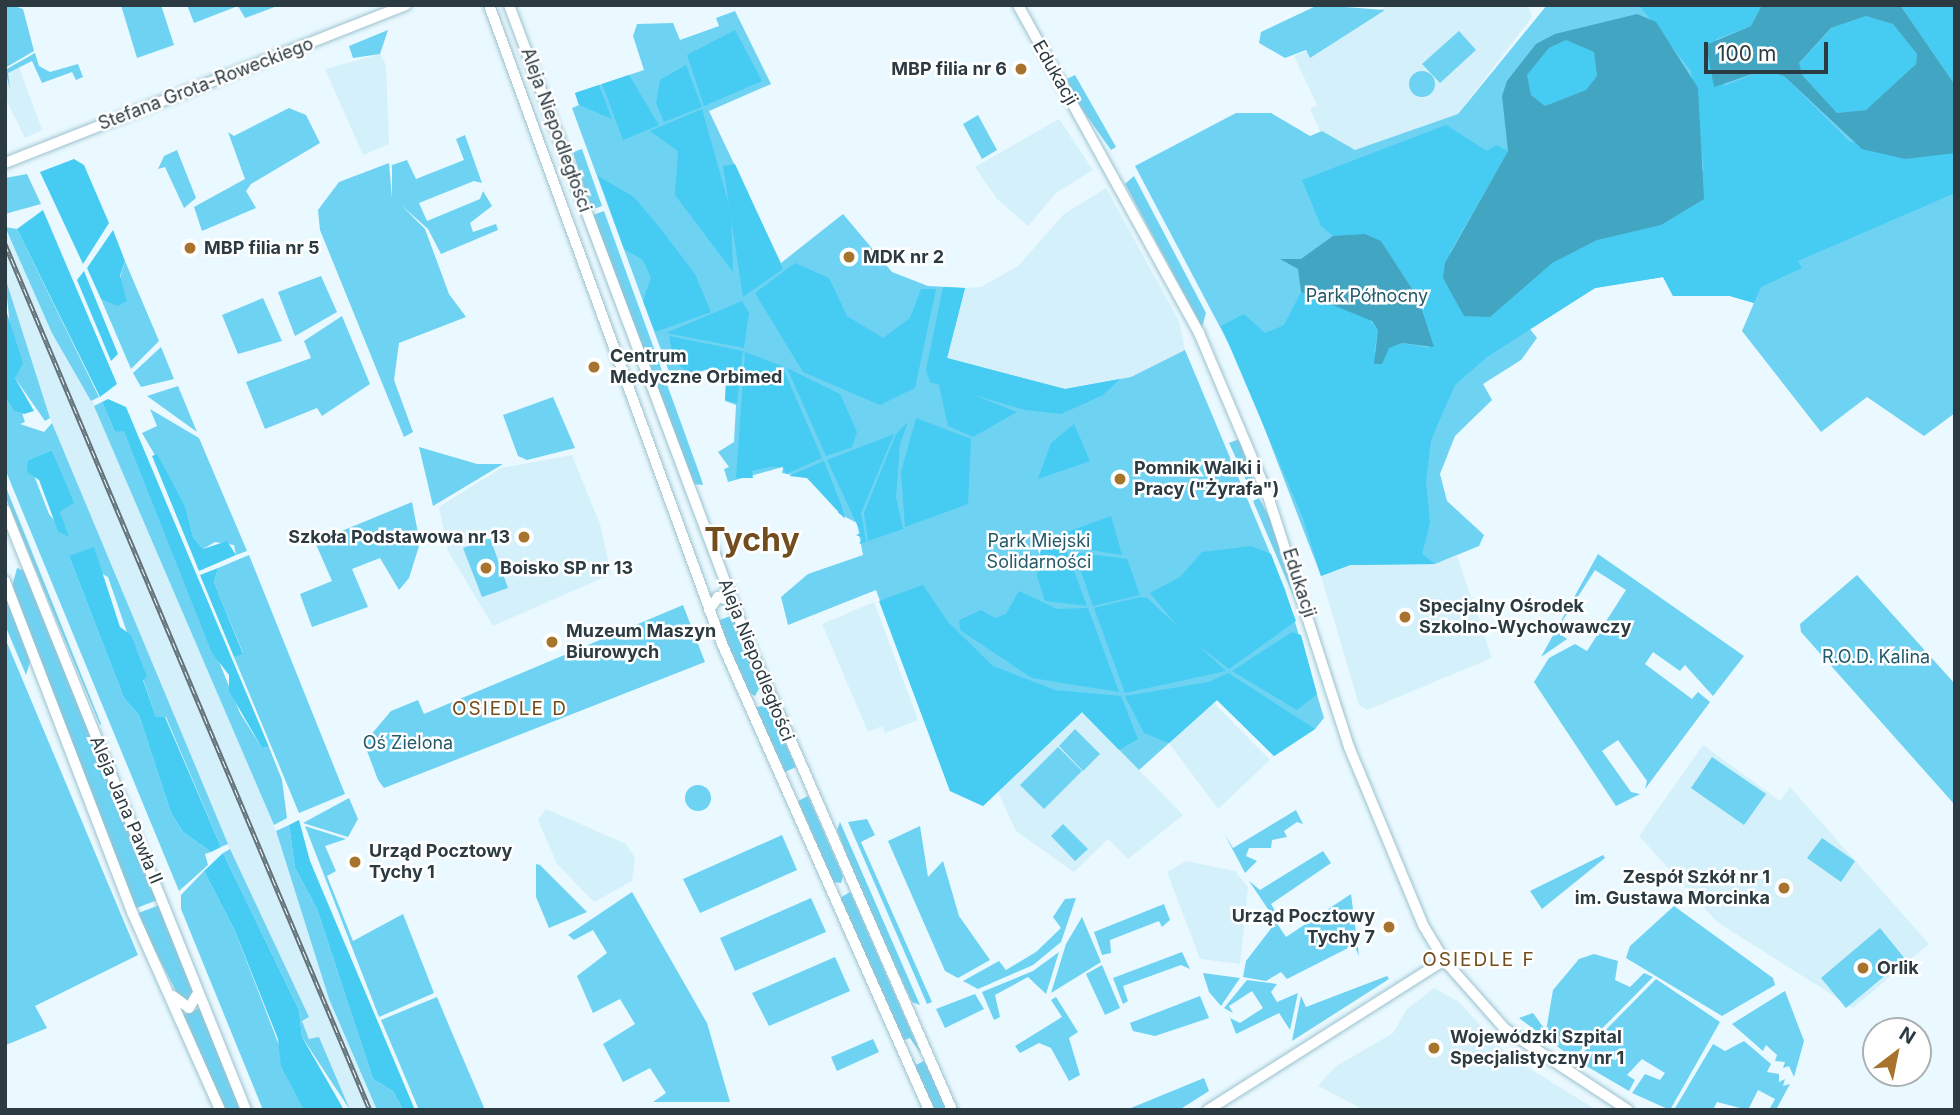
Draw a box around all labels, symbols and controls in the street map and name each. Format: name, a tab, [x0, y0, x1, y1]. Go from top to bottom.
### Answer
scale bar	[1708, 28, 1832, 72]
street label: Stefana Grota-Roweckiego	[95, 33, 317, 135]
street label: Edukacji	[1028, 37, 1082, 109]
text: 100 m	[1717, 41, 1776, 66]
street label: Aleja Niepodległości	[516, 45, 596, 215]
place label: MBP filia nr 6	[891, 58, 1007, 80]
marker: MBP filia nr 6	[1013, 61, 1029, 77]
place label: MBP filia nr 5	[204, 237, 320, 259]
marker: MBP filia nr 5	[182, 240, 198, 256]
place label: MDK nr 2	[863, 246, 944, 268]
marker: MDK nr 2	[841, 249, 857, 265]
park label: Park Północny	[1306, 285, 1428, 307]
place label: Centrum Medyczne Orbimed	[610, 346, 782, 388]
marker: Centrum Medyczne Orbimed	[584, 357, 604, 377]
place label: Pomnik Walki i Pracy ("Żyrafa")	[1134, 458, 1279, 500]
marker: Pomnik Walki i Pracy ("Żyrafa")	[1112, 471, 1128, 487]
district label: Tychy	[704, 521, 800, 559]
place label: Szkoła Podstawowa nr 13	[288, 526, 510, 548]
marker: Szkoła Podstawowa nr 13	[516, 529, 532, 545]
park label: Park Miejski Solidarności	[987, 531, 1091, 574]
street label: Edukacji	[1278, 546, 1320, 620]
place label: Boisko SP nr 13	[500, 557, 633, 579]
marker: Boisko SP nr 13	[478, 560, 494, 576]
street label: Aleja Niepodległości	[714, 576, 798, 744]
place label: Specjalny Ośrodek Szkolno-Wychowawczy	[1419, 596, 1631, 638]
marker: Specjalny Ośrodek Szkolno-Wychowawczy	[1397, 609, 1413, 625]
place label: Muzeum Maszyn Biurowych	[566, 621, 716, 664]
marker: Muzeum Maszyn Biurowych	[544, 634, 560, 650]
park label: R.O.D. Kalina	[1822, 646, 1930, 668]
district label: OSIEDLE D	[453, 698, 567, 720]
park label: Oś Zielona	[363, 732, 453, 754]
street label: Aleja Jana Pawła II	[85, 733, 167, 887]
place label: Urząd Pocztowy Tychy 1	[369, 841, 512, 884]
marker: Urząd Pocztowy Tychy 1	[347, 854, 363, 870]
place label: Zespół Szkół nr 1 im. Gustawa Morcinka	[1574, 867, 1770, 910]
marker: Zespół Szkół nr 1 im. Gustawa Morcinka	[1776, 880, 1792, 896]
place label: Urząd Pocztowy Tychy 7	[1232, 906, 1375, 948]
marker: Urząd Pocztowy Tychy 7	[1381, 919, 1397, 935]
district label: OSIEDLE F	[1423, 949, 1535, 971]
place label: Orlik	[1877, 957, 1919, 979]
marker: Orlik	[1855, 960, 1871, 976]
north arrow	[1862, 1017, 1932, 1087]
text: N	[1895, 1022, 1920, 1049]
place label: Wojewódzki Szpital Specjalistyczny nr 1	[1450, 1027, 1624, 1070]
marker: Wojewódzki Szpital Specjalistyczny nr 1	[1424, 1038, 1444, 1058]

